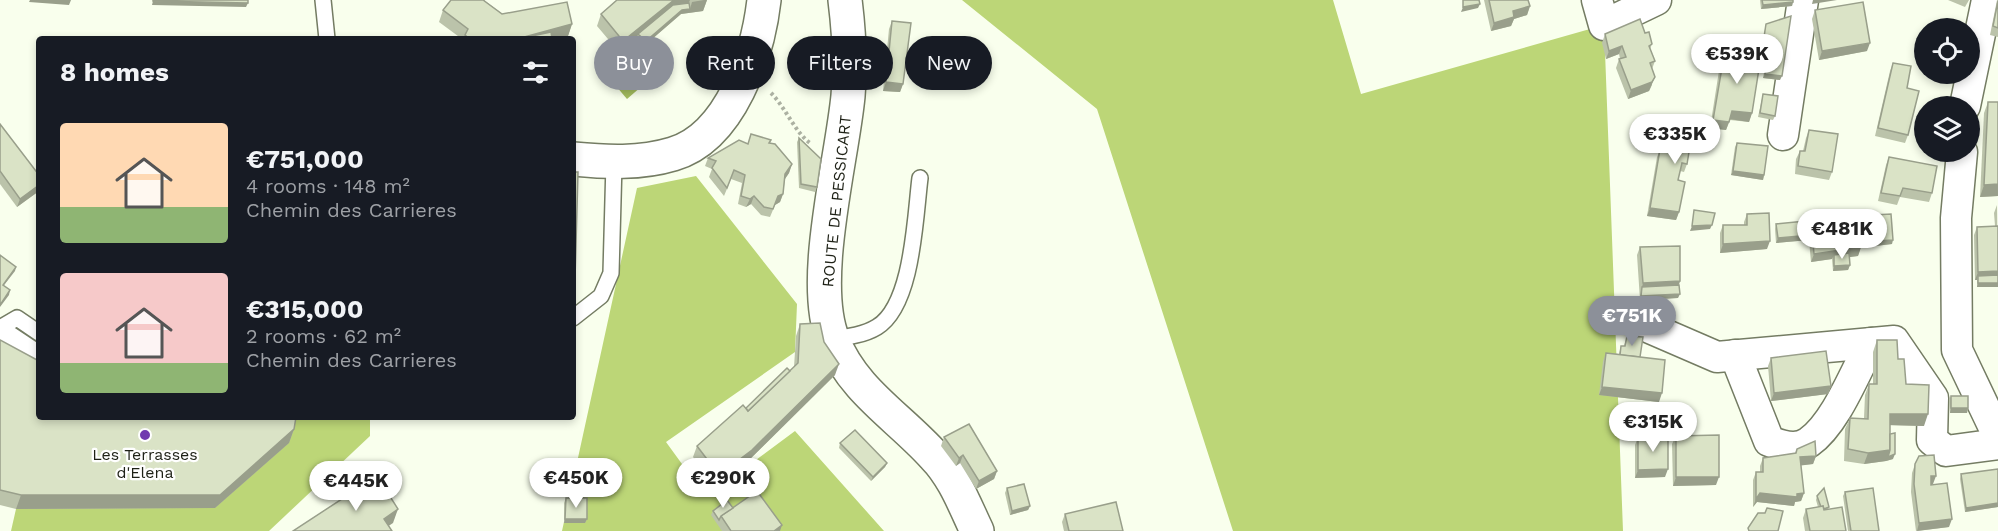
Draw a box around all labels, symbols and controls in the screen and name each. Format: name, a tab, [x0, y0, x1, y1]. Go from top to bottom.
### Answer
map controls	[1914, 18, 1980, 162]
button: locate	[1914, 18, 1980, 84]
pin: €539K	[1695, 34, 1779, 85]
chip: Buy	[594, 36, 674, 90]
chip: Rent	[686, 36, 775, 90]
chip: Filters	[787, 36, 893, 90]
chip: New	[905, 36, 992, 90]
text: €539K	[1705, 41, 1769, 65]
icon: filters	[519, 56, 552, 89]
text: 8 homes	[60, 57, 169, 87]
button: layers	[1914, 96, 1980, 162]
street label: ROUTE DE PESSICART	[818, 114, 855, 288]
pin: €335K	[1633, 114, 1717, 165]
text: €335K	[1643, 121, 1707, 145]
text: €751,000	[246, 144, 364, 174]
icon: home	[108, 147, 180, 219]
text: 4 rooms · 148 m²	[246, 174, 410, 198]
text: Chemin des Carrieres	[246, 198, 457, 222]
pin: €481K	[1800, 209, 1884, 260]
text: €481K	[1811, 216, 1873, 240]
text: €315,000	[246, 294, 364, 324]
pin: €751K	[1590, 296, 1674, 347]
icon: home	[108, 297, 180, 369]
text: €751K	[1602, 303, 1662, 327]
text: 2 rooms · 62 m²	[246, 324, 401, 348]
text: Chemin des Carrieres	[246, 348, 457, 372]
pin: €315K	[1611, 402, 1695, 453]
text: €315K	[1623, 409, 1683, 433]
marker: Les Terrasses d'Elena	[138, 428, 152, 442]
place label: Les Terrasses d'Elena	[92, 445, 198, 482]
pin: €450K	[534, 458, 618, 509]
pin: €290K	[681, 458, 765, 509]
pin: €445K	[314, 461, 398, 512]
text: €450K	[543, 465, 609, 489]
text: €290K	[690, 465, 756, 489]
text: €445K	[323, 468, 389, 492]

